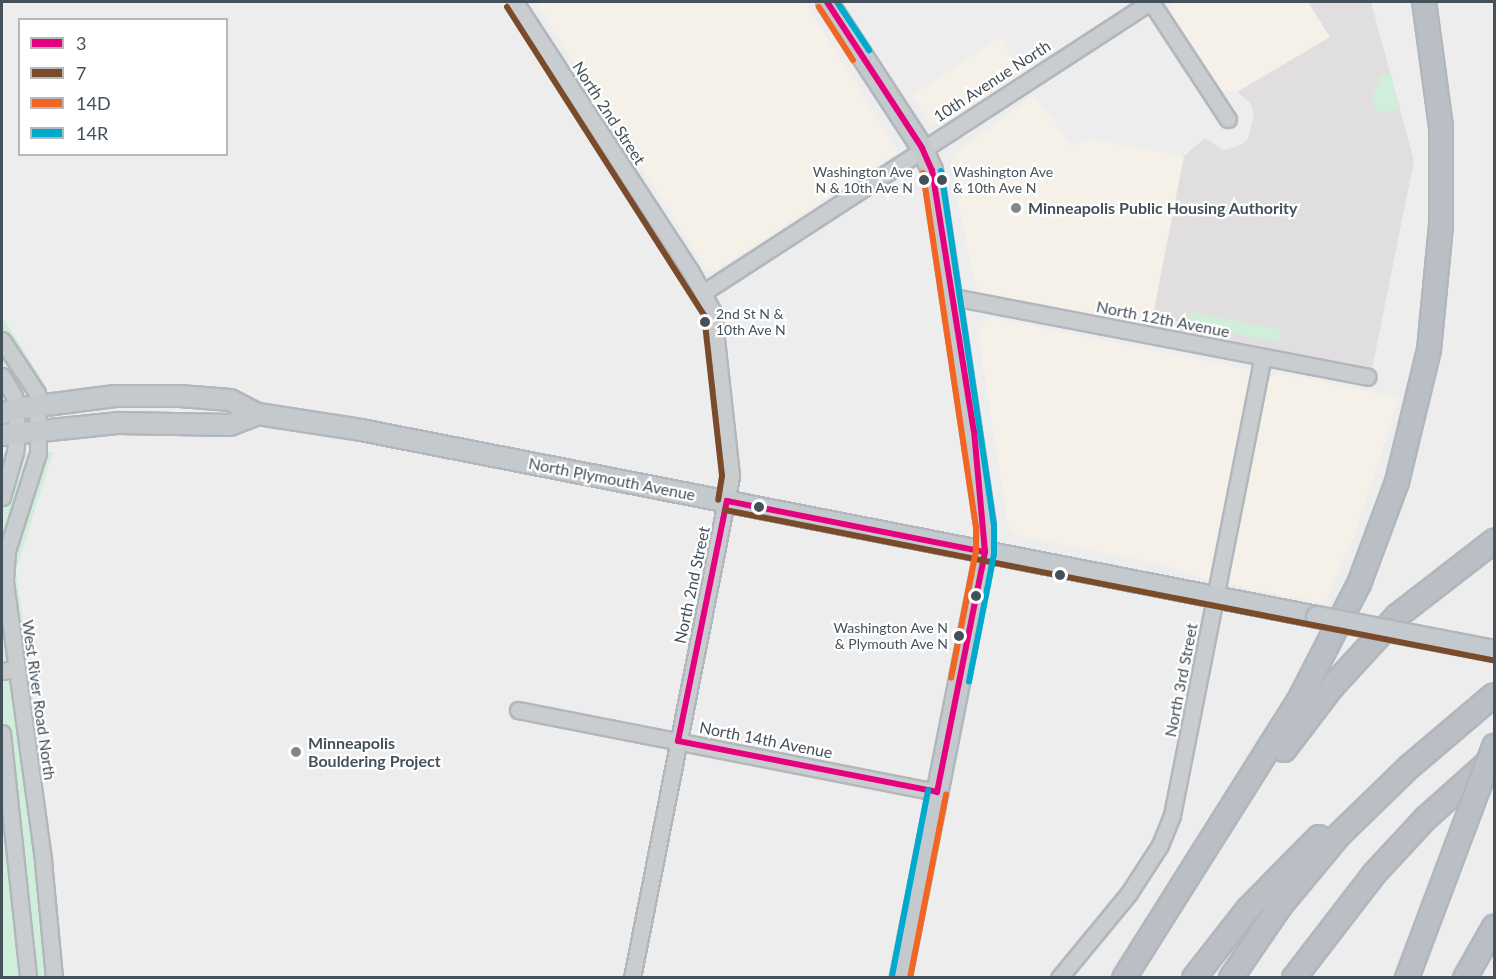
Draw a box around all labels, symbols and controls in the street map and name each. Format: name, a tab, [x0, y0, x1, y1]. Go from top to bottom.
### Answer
legend	[18, 18, 228, 156]
text: 3	[76, 32, 86, 54]
street label: 10th Avenue North	[930, 36, 1054, 126]
street label: North 2nd Street	[569, 58, 649, 168]
text: 7	[76, 62, 86, 84]
text: 14D	[76, 92, 111, 114]
text: 14R	[76, 122, 108, 144]
place label: Washington Ave N & 10th Ave N	[812, 164, 913, 196]
place label: Washington Ave & 10th Ave N	[953, 164, 1054, 196]
marker: Washington Ave N & 10th Ave N	[918, 174, 930, 186]
marker: Washington Ave & 10th Ave N	[936, 174, 948, 186]
place label: Minneapolis Public Housing Authority	[1028, 198, 1298, 218]
marker: Minneapolis Public Housing Authority	[1009, 201, 1023, 215]
street label: North 12th Avenue	[1094, 297, 1232, 341]
place label: 2nd St N & 10th Ave N	[716, 306, 786, 338]
marker: 2nd St N & 10th Ave N	[699, 316, 711, 328]
street label: North Plymouth Avenue	[527, 453, 697, 505]
unlabelled marker	[753, 501, 765, 513]
street label: North 2nd Street	[670, 525, 714, 645]
unlabelled marker	[1054, 569, 1066, 581]
unlabelled marker	[970, 590, 982, 602]
street label: West River Road North	[18, 618, 60, 782]
place label: Washington Ave N & Plymouth Ave N	[833, 620, 948, 652]
street label: North 3rd Street	[1161, 621, 1201, 739]
marker: Washington Ave N & Plymouth Ave N	[953, 630, 965, 642]
street label: North 14th Avenue	[697, 718, 835, 762]
place label: Minneapolis Bouldering Project	[308, 733, 441, 771]
marker: Minneapolis Bouldering Project	[289, 745, 303, 759]

